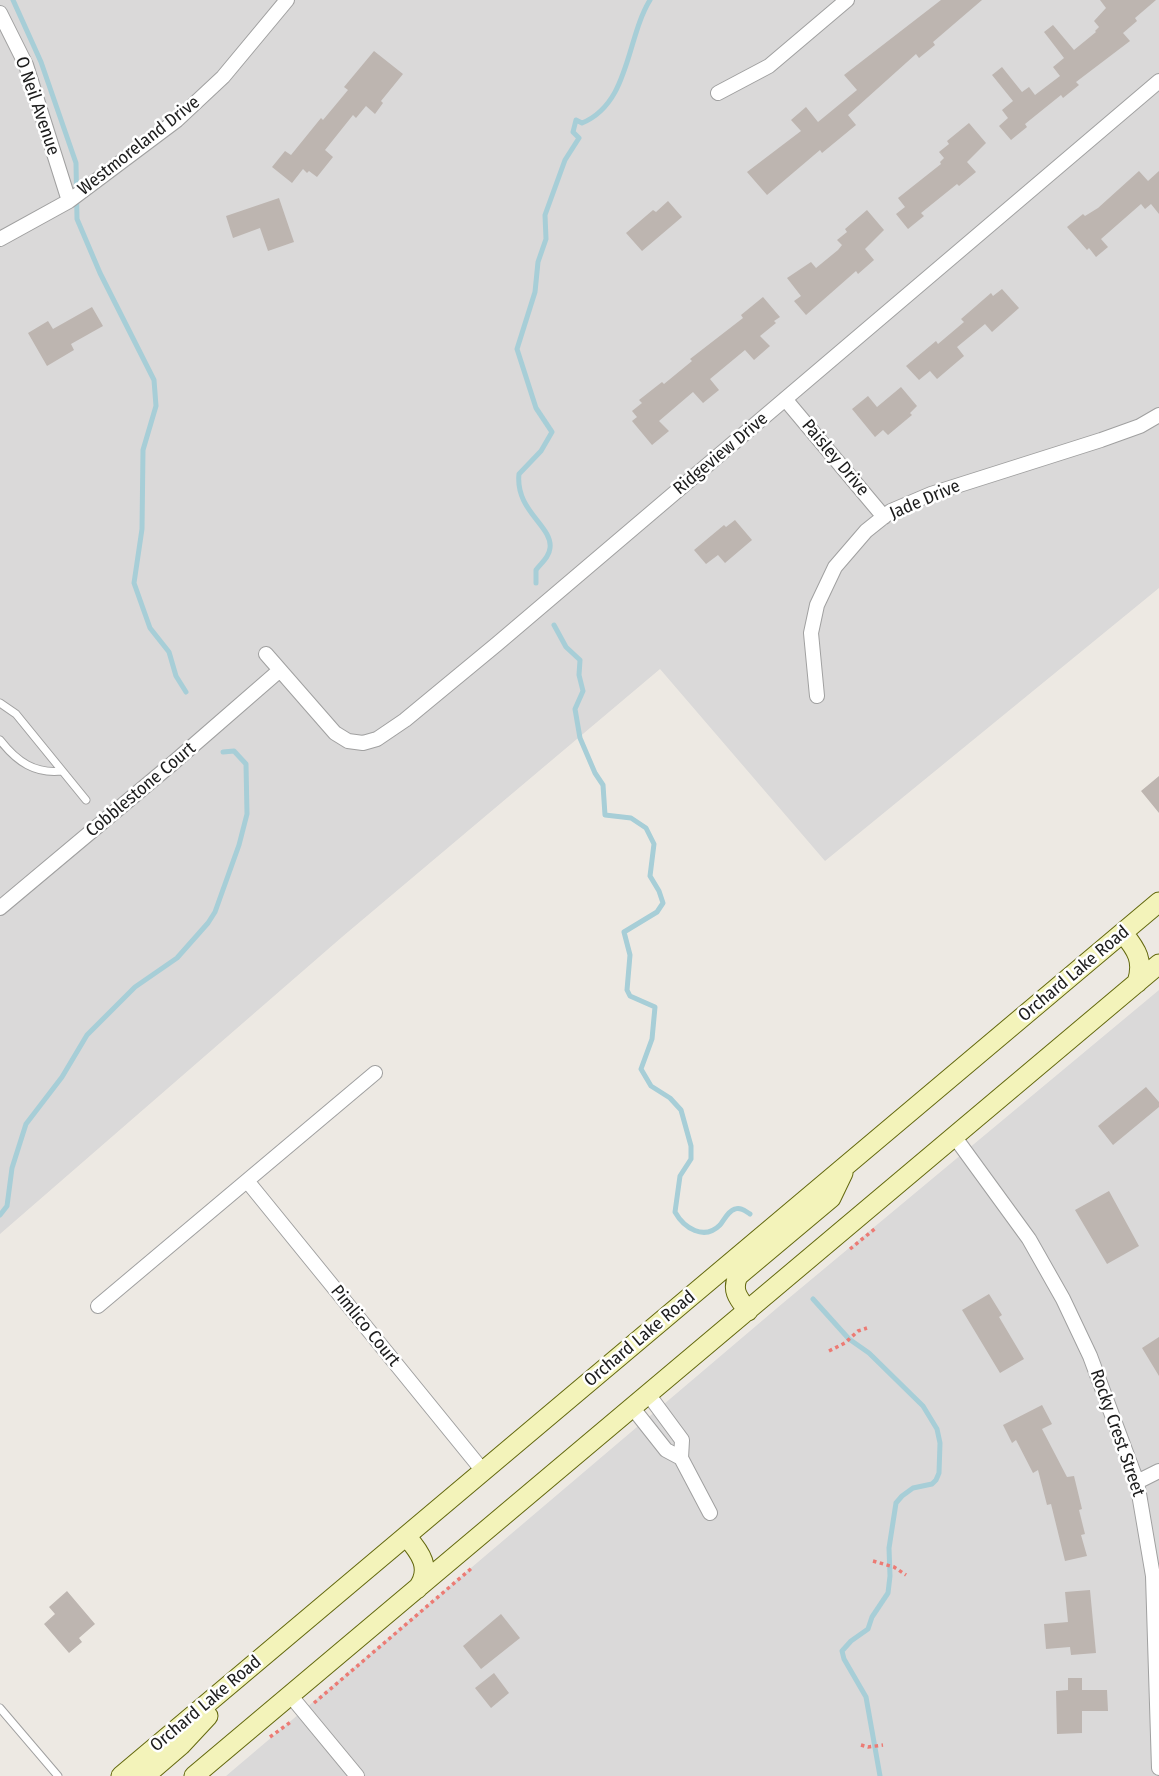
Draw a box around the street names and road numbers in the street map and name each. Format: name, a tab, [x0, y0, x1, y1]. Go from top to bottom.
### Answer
street label: O Neil Avenue	[10, 54, 64, 158]
street label: Westmoreland Drive	[74, 92, 204, 200]
street label: Ridgeview Drive	[669, 408, 773, 500]
street label: Paisley Drive	[797, 415, 873, 501]
street label: Jade Drive	[886, 475, 964, 525]
street label: Cobblestone Court	[82, 738, 200, 842]
street label: Orchard Lake Road	[1014, 921, 1134, 1027]
street label: Pimlico Court	[326, 1281, 404, 1371]
street label: Orchard Lake Road	[580, 1286, 700, 1392]
street label: Rocky Crest Street	[1085, 1367, 1149, 1499]
street label: Orchard Lake Road	[146, 1651, 266, 1757]

